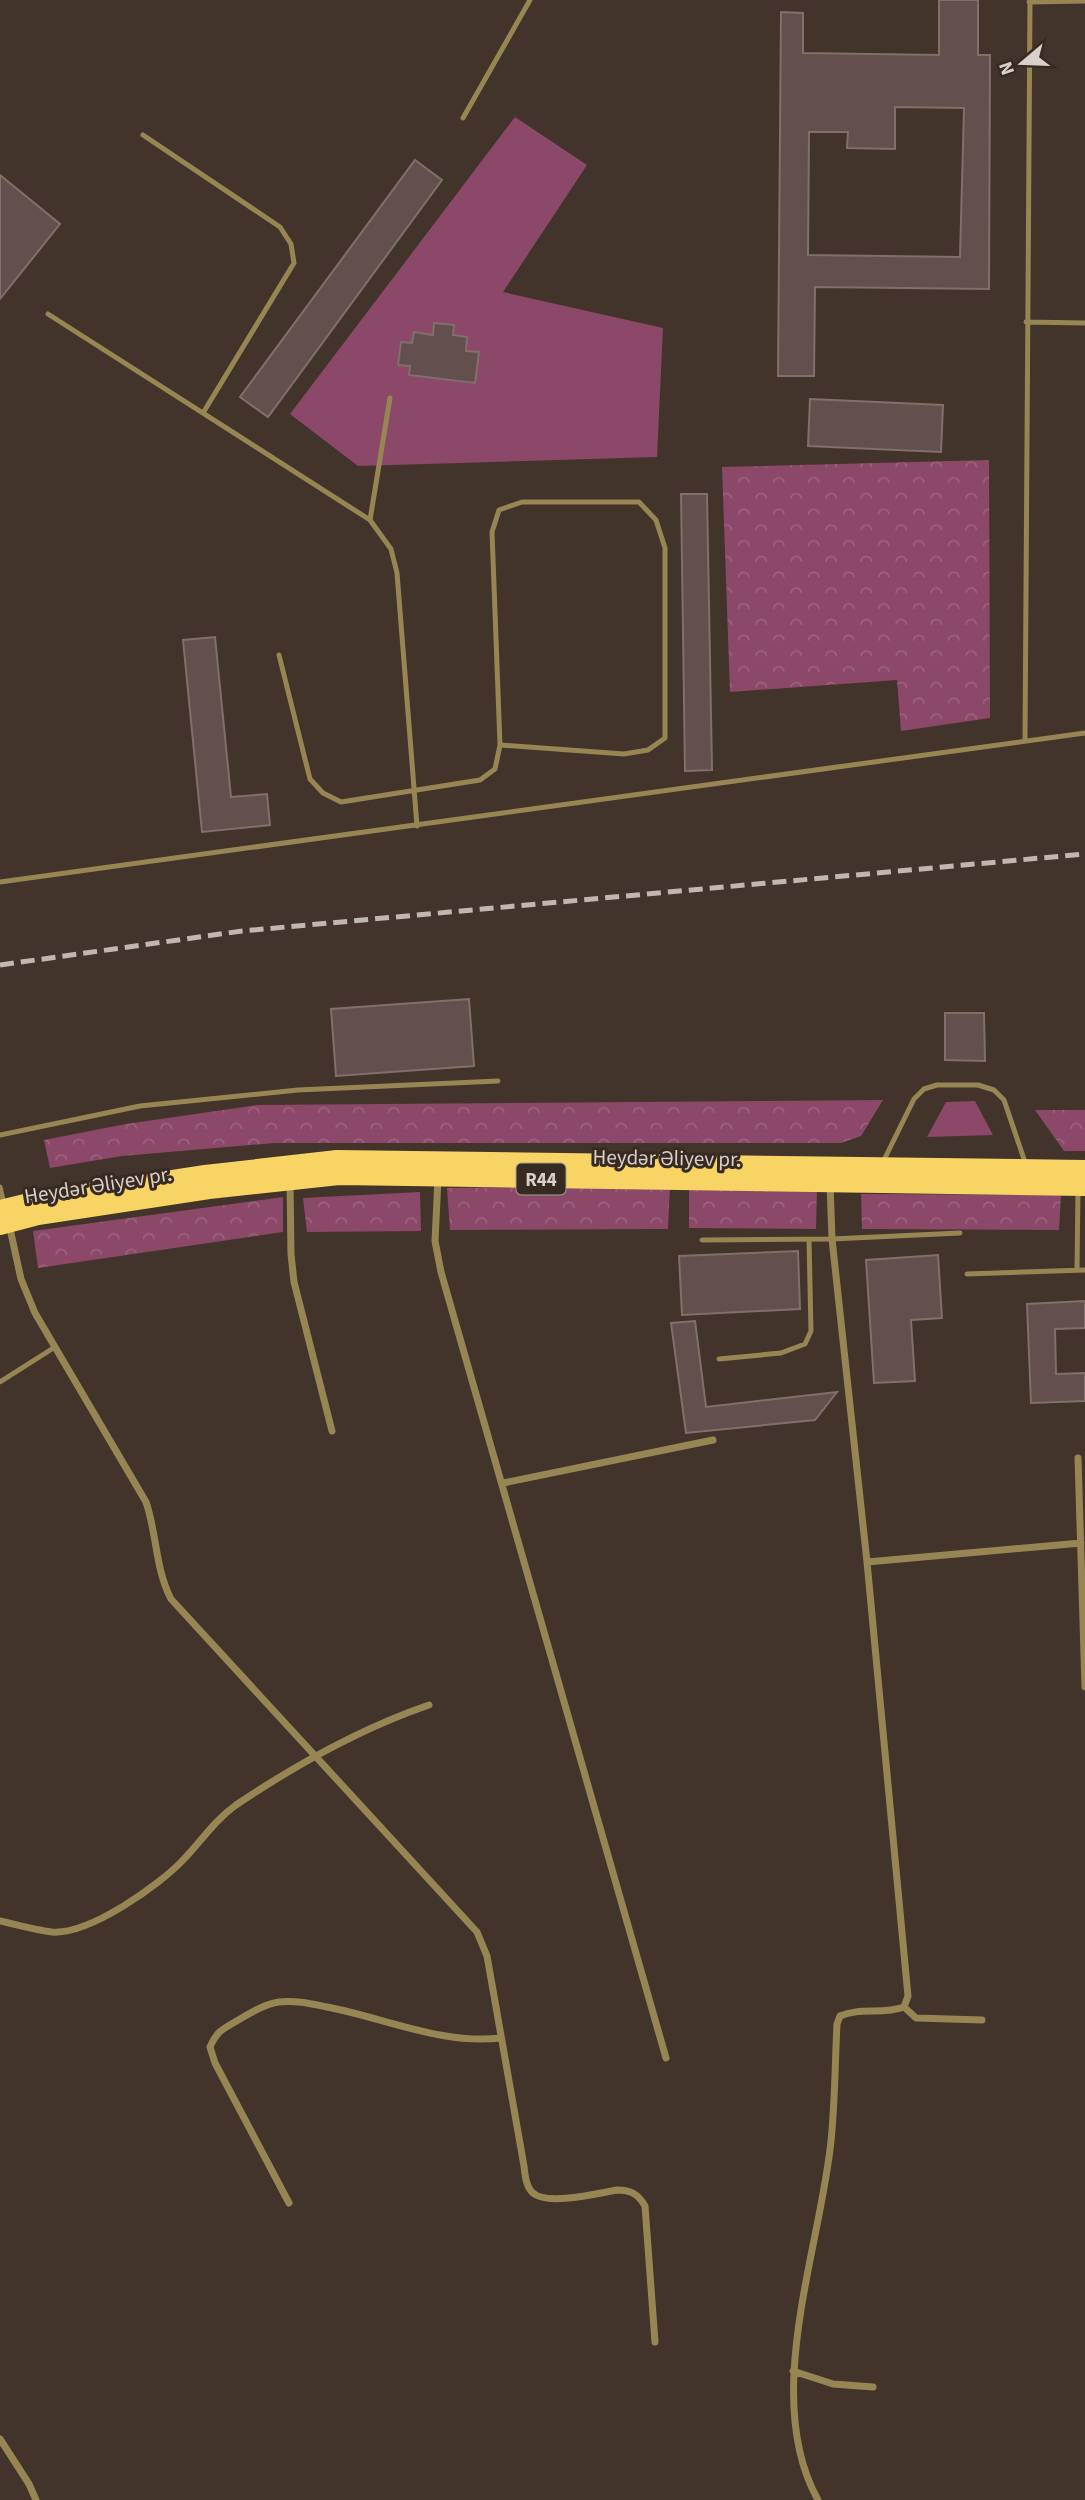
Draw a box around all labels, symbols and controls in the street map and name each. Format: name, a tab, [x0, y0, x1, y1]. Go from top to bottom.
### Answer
north arrow	[987, 28, 1057, 98]
text: N	[993, 58, 1022, 78]
street label: Heydər Əliyev pr.	[592, 1142, 742, 1174]
street label: Heydər Əliyev pr.	[22, 1159, 174, 1211]
road number: R44	[516, 1163, 566, 1194]

